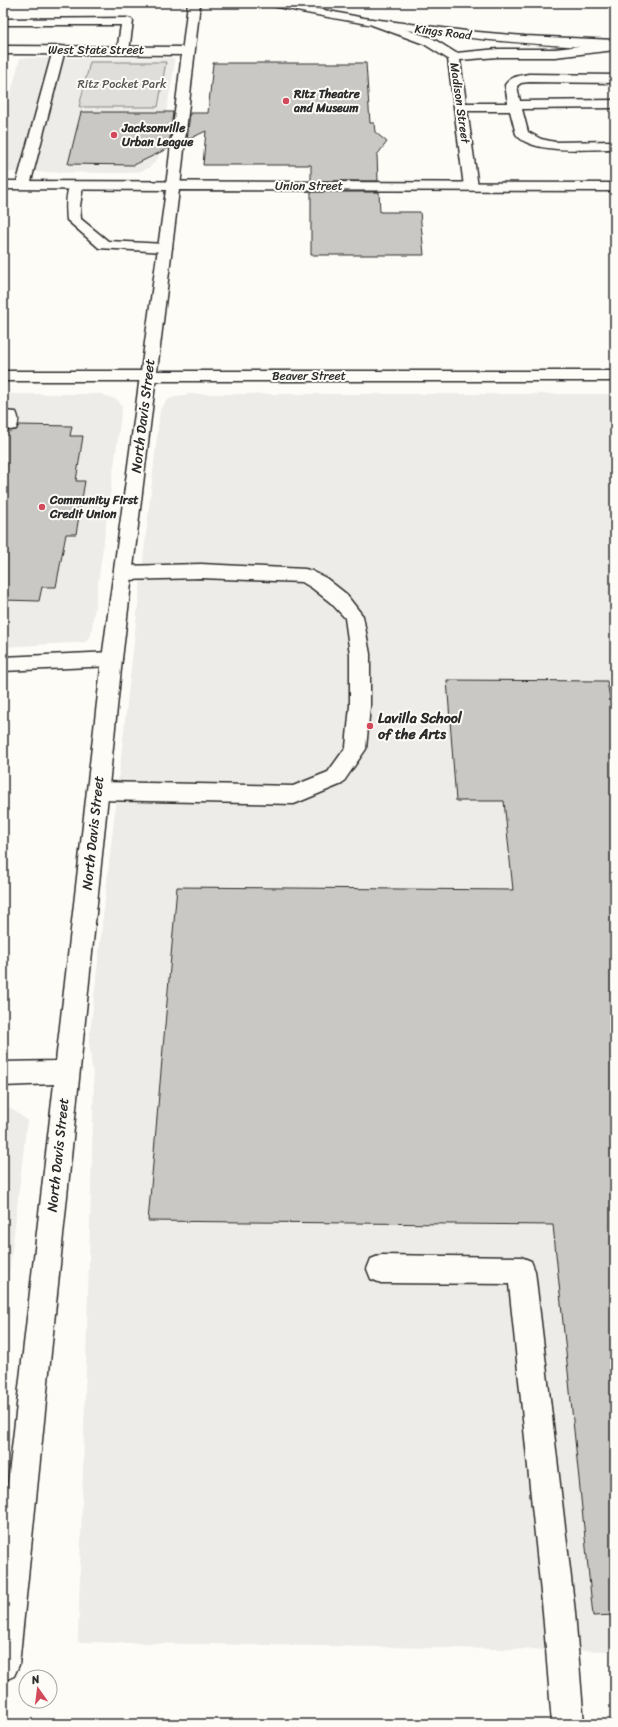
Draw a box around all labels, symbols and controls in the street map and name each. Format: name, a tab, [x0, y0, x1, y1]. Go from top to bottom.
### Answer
street label: Kings Road	[413, 18, 474, 47]
street label: West State Street	[48, 39, 144, 61]
street label: Madison Street	[443, 61, 477, 146]
park label: Ritz Pocket Park	[78, 73, 167, 95]
place label: Ritz Theatre and Museum	[293, 83, 361, 119]
marker: Ritz Theatre and Museum	[281, 96, 291, 106]
place label: Jacksonville Urban League	[121, 117, 194, 153]
marker: Jacksonville Urban League	[109, 130, 119, 140]
street label: Union Street	[275, 175, 343, 197]
street label: North Davis Street	[124, 357, 162, 475]
street label: Beaver Street	[272, 365, 346, 387]
place label: Community First Credit Union	[49, 489, 139, 525]
marker: Community First Credit Union	[37, 502, 47, 512]
place label: Lavilla School of the Arts	[378, 706, 463, 747]
marker: Lavilla School of the Arts	[365, 721, 375, 731]
street label: North Davis Street	[75, 775, 111, 891]
street label: North Davis Street	[40, 1097, 76, 1213]
north arrow	[18, 1669, 58, 1709]
text: N	[29, 1670, 42, 1690]

